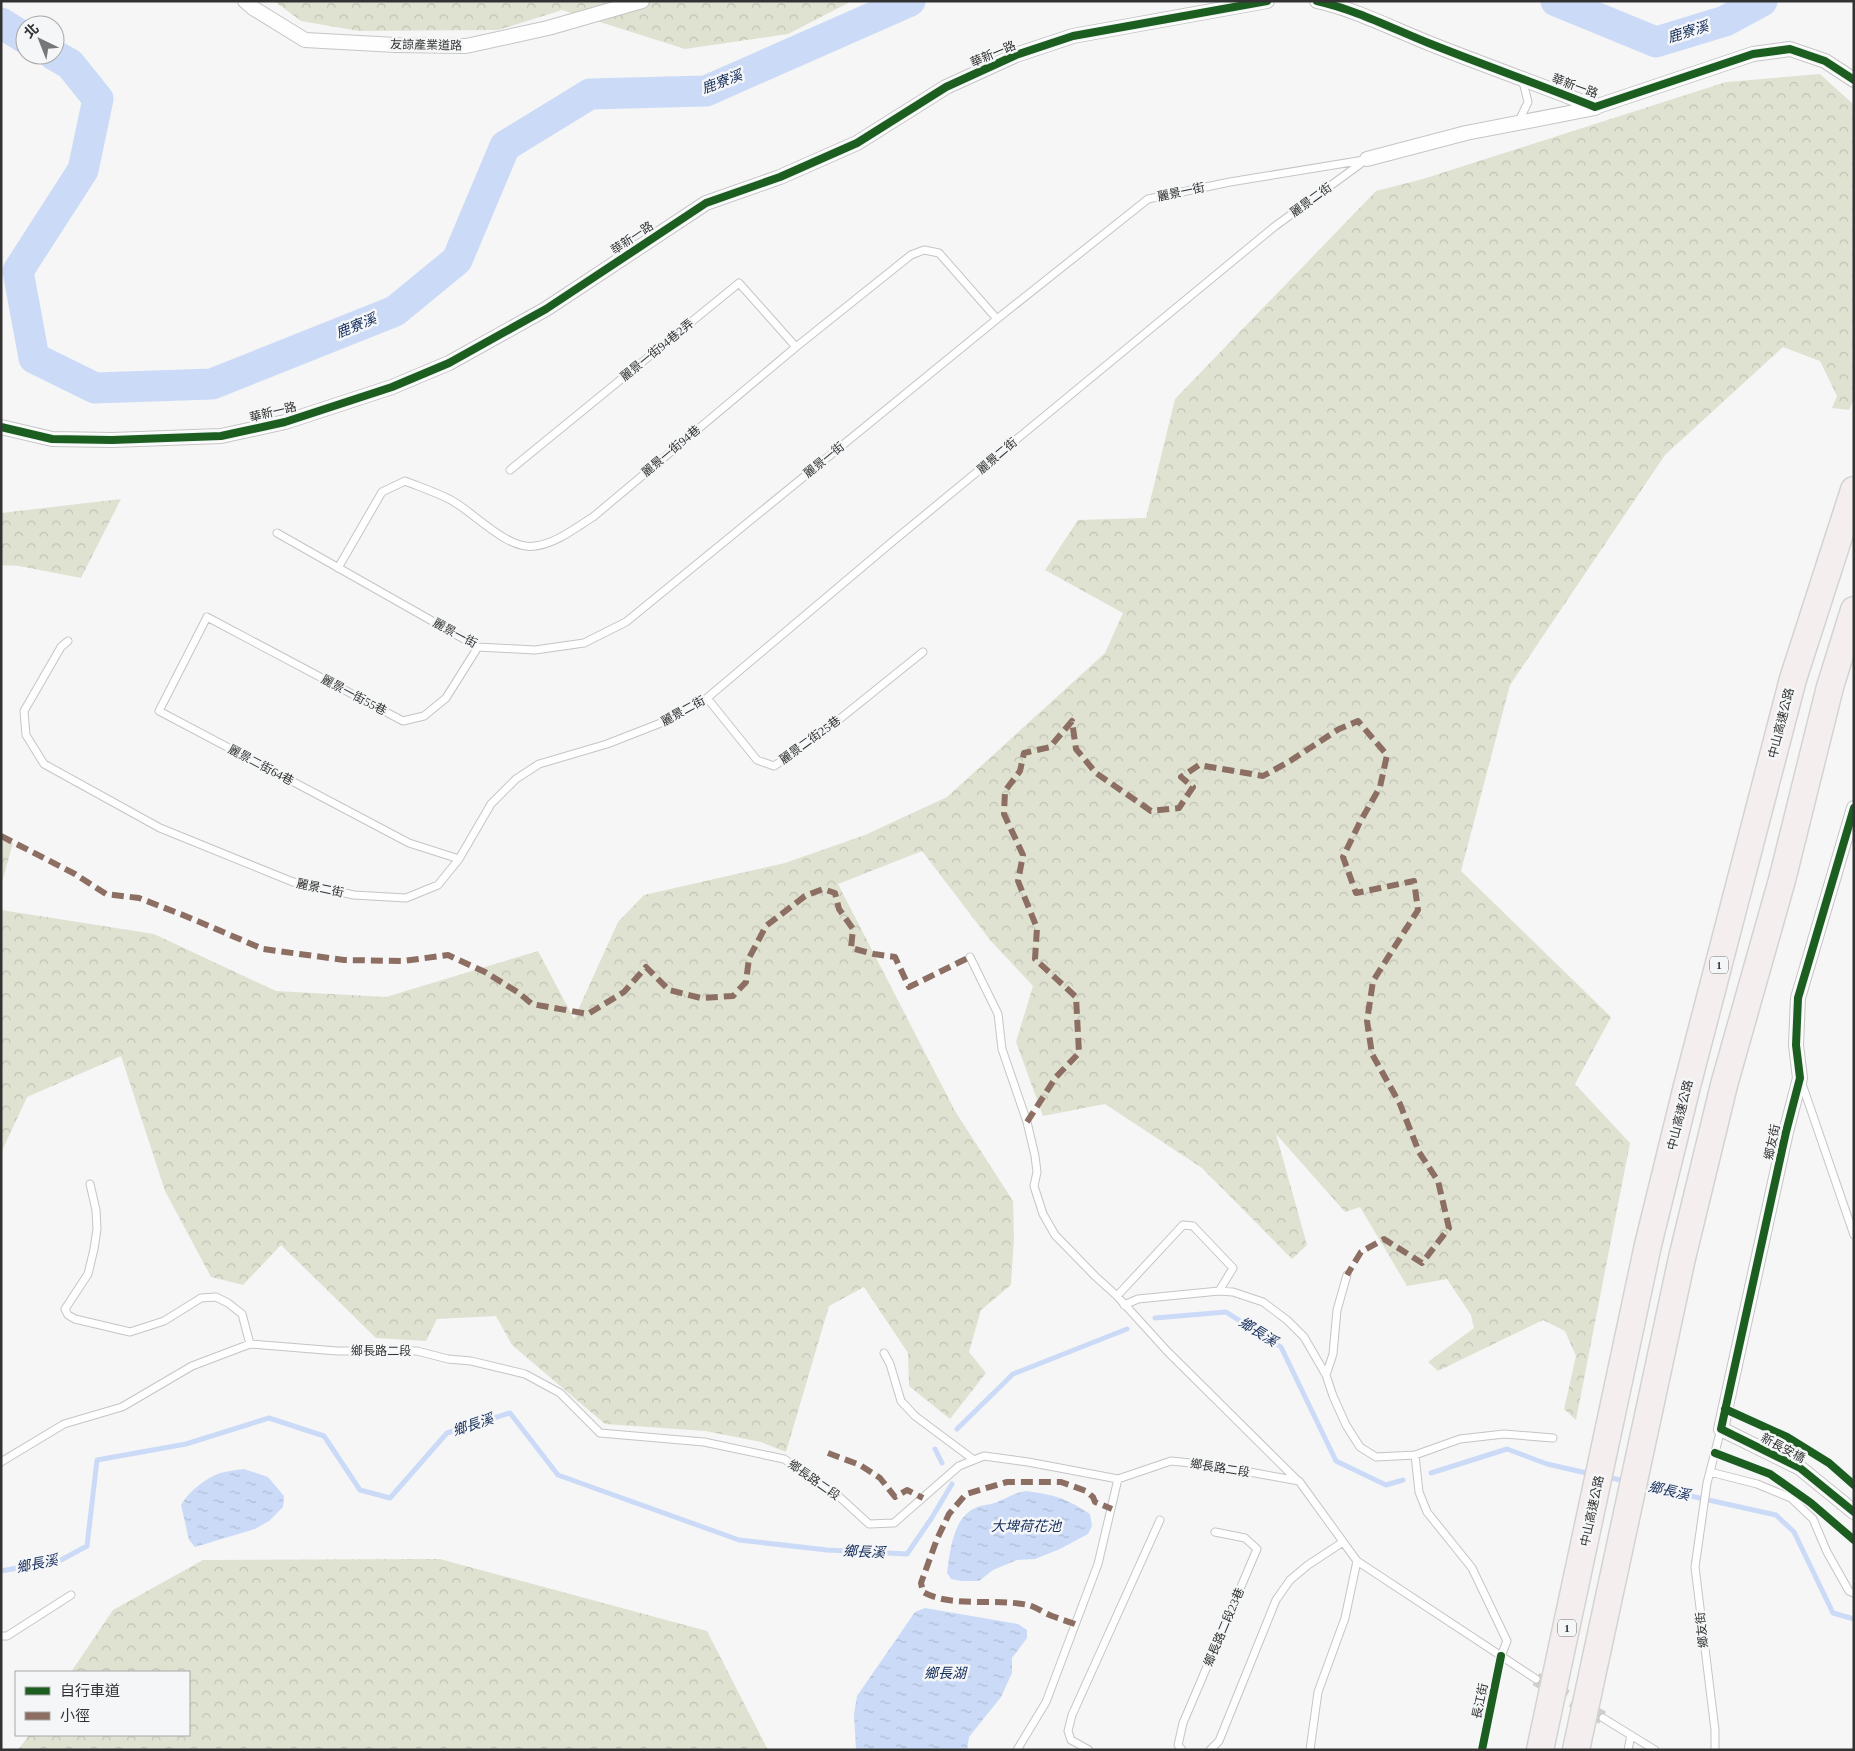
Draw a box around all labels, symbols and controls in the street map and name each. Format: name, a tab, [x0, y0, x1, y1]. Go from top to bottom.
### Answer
north arrow	[15, 15, 65, 65]
water label: 鹿寮溪	[1666, 18, 1712, 45]
text: 北	[21, 21, 42, 41]
street label: 友諒產業道路	[390, 37, 462, 53]
street label: 華新一路	[968, 38, 1018, 70]
water label: 鹿寮溪	[700, 67, 746, 96]
street label: 華新一路	[1550, 71, 1600, 101]
street label: 麗景一街	[1156, 180, 1206, 204]
street label: 麗景二街	[1287, 180, 1335, 220]
street label: 華新一路	[608, 219, 656, 257]
water label: 鹿寮溪	[334, 310, 380, 341]
street label: 麗景一街94巷2弄	[618, 316, 696, 384]
street label: 華新一路	[248, 399, 298, 425]
street label: 麗景一街94巷	[639, 422, 703, 480]
street label: 麗景二街	[974, 435, 1020, 477]
street label: 麗景一街	[801, 439, 847, 481]
street label: 麗景一街	[431, 616, 479, 650]
street label: 麗景一街55巷	[319, 672, 389, 718]
street label: 中山高速公路	[1765, 686, 1797, 760]
street label: 麗景二街	[659, 693, 707, 729]
street label: 麗景二街25巷	[777, 713, 843, 767]
street label: 麗景二街64巷	[226, 742, 296, 788]
street label: 麗景二街	[295, 876, 345, 900]
road number: 1	[1710, 956, 1728, 974]
street label: 中山高速公路	[1664, 1078, 1696, 1152]
street label: 鄉友街	[1761, 1123, 1783, 1161]
water label: 鄉長溪	[1236, 1315, 1281, 1351]
street label: 鄉長路二段	[351, 1344, 411, 1358]
water label: 鄉長溪	[451, 1411, 497, 1439]
street label: 新長安橋	[1759, 1431, 1807, 1465]
street label: 鄉長路二段	[1189, 1456, 1251, 1480]
street label: 鄉長路二段	[785, 1457, 843, 1503]
street label: 中山高速公路	[1578, 1474, 1606, 1548]
water label: 鄉長溪	[1647, 1479, 1693, 1503]
water label: 大埤荷花池	[991, 1519, 1063, 1534]
water label: 鄉長溪	[843, 1543, 887, 1561]
water label: 鄉長溪	[15, 1552, 61, 1575]
street label: 鄉長路二段23巷	[1201, 1586, 1247, 1668]
street label: 鄉友街	[1693, 1611, 1711, 1649]
road number: 1	[1558, 1620, 1576, 1636]
water label: 鄉長湖	[924, 1666, 968, 1681]
legend	[15, 1671, 190, 1736]
street label: 長江街	[1469, 1682, 1491, 1720]
text: 自行車道	[60, 1683, 120, 1699]
text: 小徑	[60, 1708, 90, 1724]

